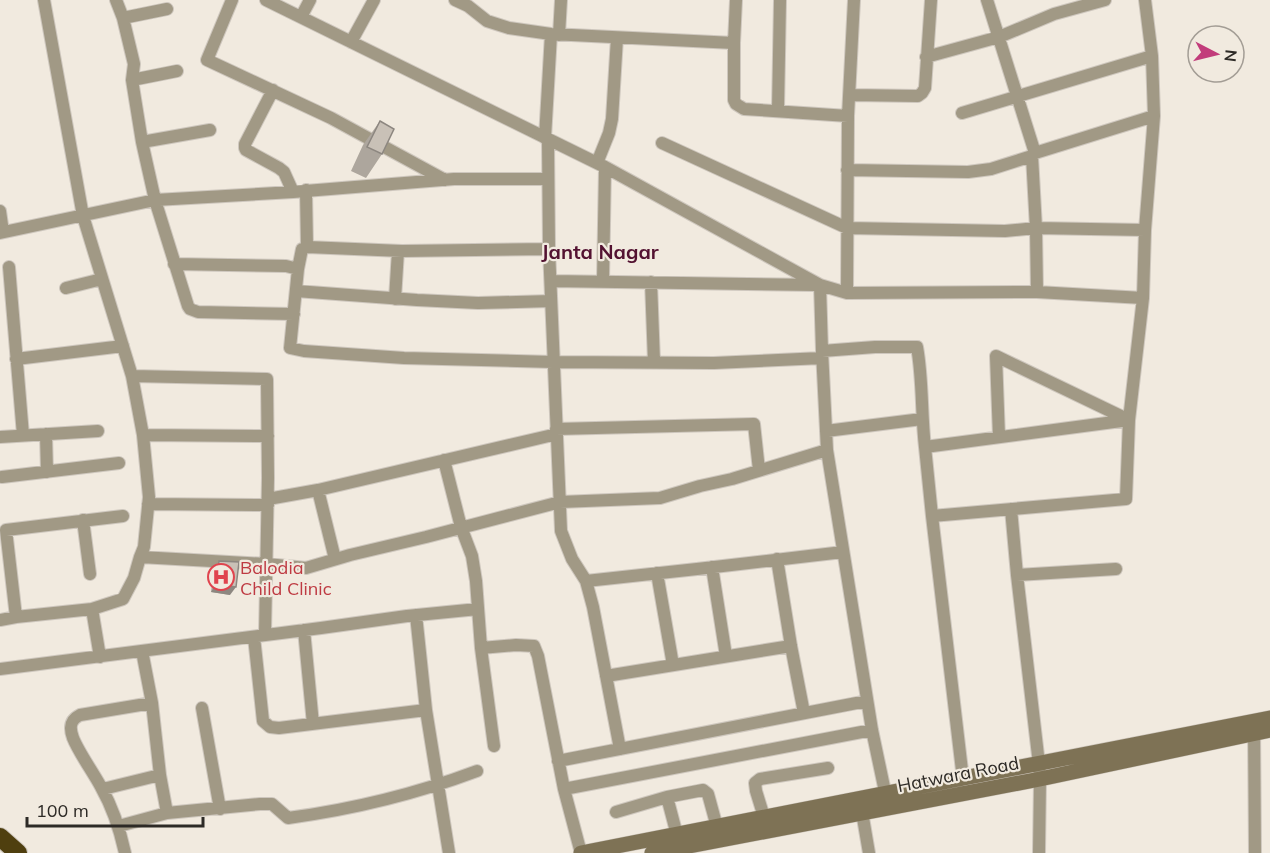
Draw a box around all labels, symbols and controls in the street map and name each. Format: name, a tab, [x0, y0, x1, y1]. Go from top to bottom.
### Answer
north arrow	[1186, 24, 1246, 84]
text: N	[1220, 49, 1242, 63]
district label: Janta Nagar	[541, 239, 659, 264]
place label: Balodia Child Clinic	[240, 556, 332, 600]
hospital icon: Balodia Child Clinic	[206, 562, 236, 592]
street label: Hatwara Road	[895, 751, 1021, 797]
scale bar	[27, 790, 202, 828]
text: 100 m	[36, 799, 89, 822]

